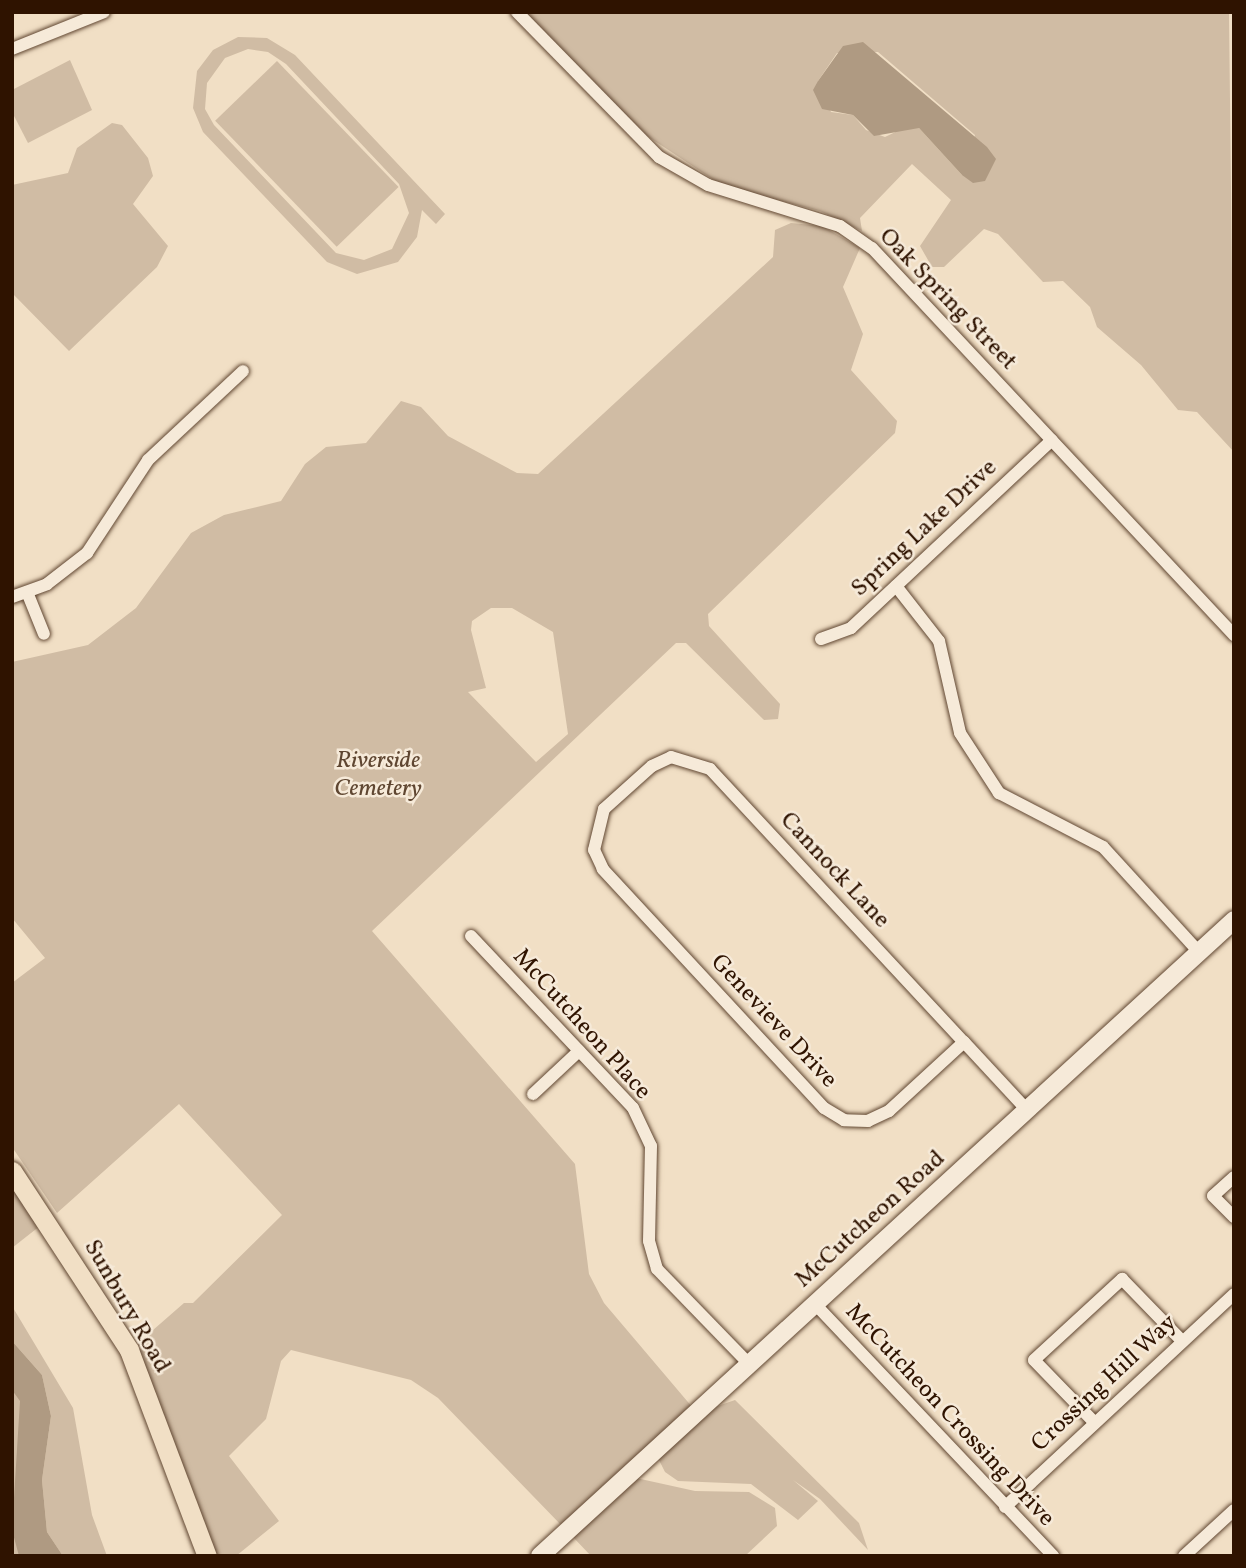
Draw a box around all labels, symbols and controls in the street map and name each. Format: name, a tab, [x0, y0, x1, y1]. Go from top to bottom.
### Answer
street label: Oak Spring Street	[872, 223, 1022, 377]
street label: Spring Lake Drive	[846, 454, 1004, 604]
park label: Riverside Cemetery	[334, 748, 422, 804]
street label: Cannock Lane	[773, 807, 895, 935]
street label: McCutcheon Place	[506, 944, 656, 1106]
street label: Genevieve Drive	[704, 949, 842, 1095]
street label: McCutcheon Road	[790, 1145, 952, 1295]
street label: Sunbury Road	[76, 1235, 176, 1379]
street label: McCutcheon Crossing Drive	[838, 1299, 1060, 1533]
street label: Crossing Hill Way	[1026, 1309, 1184, 1459]

